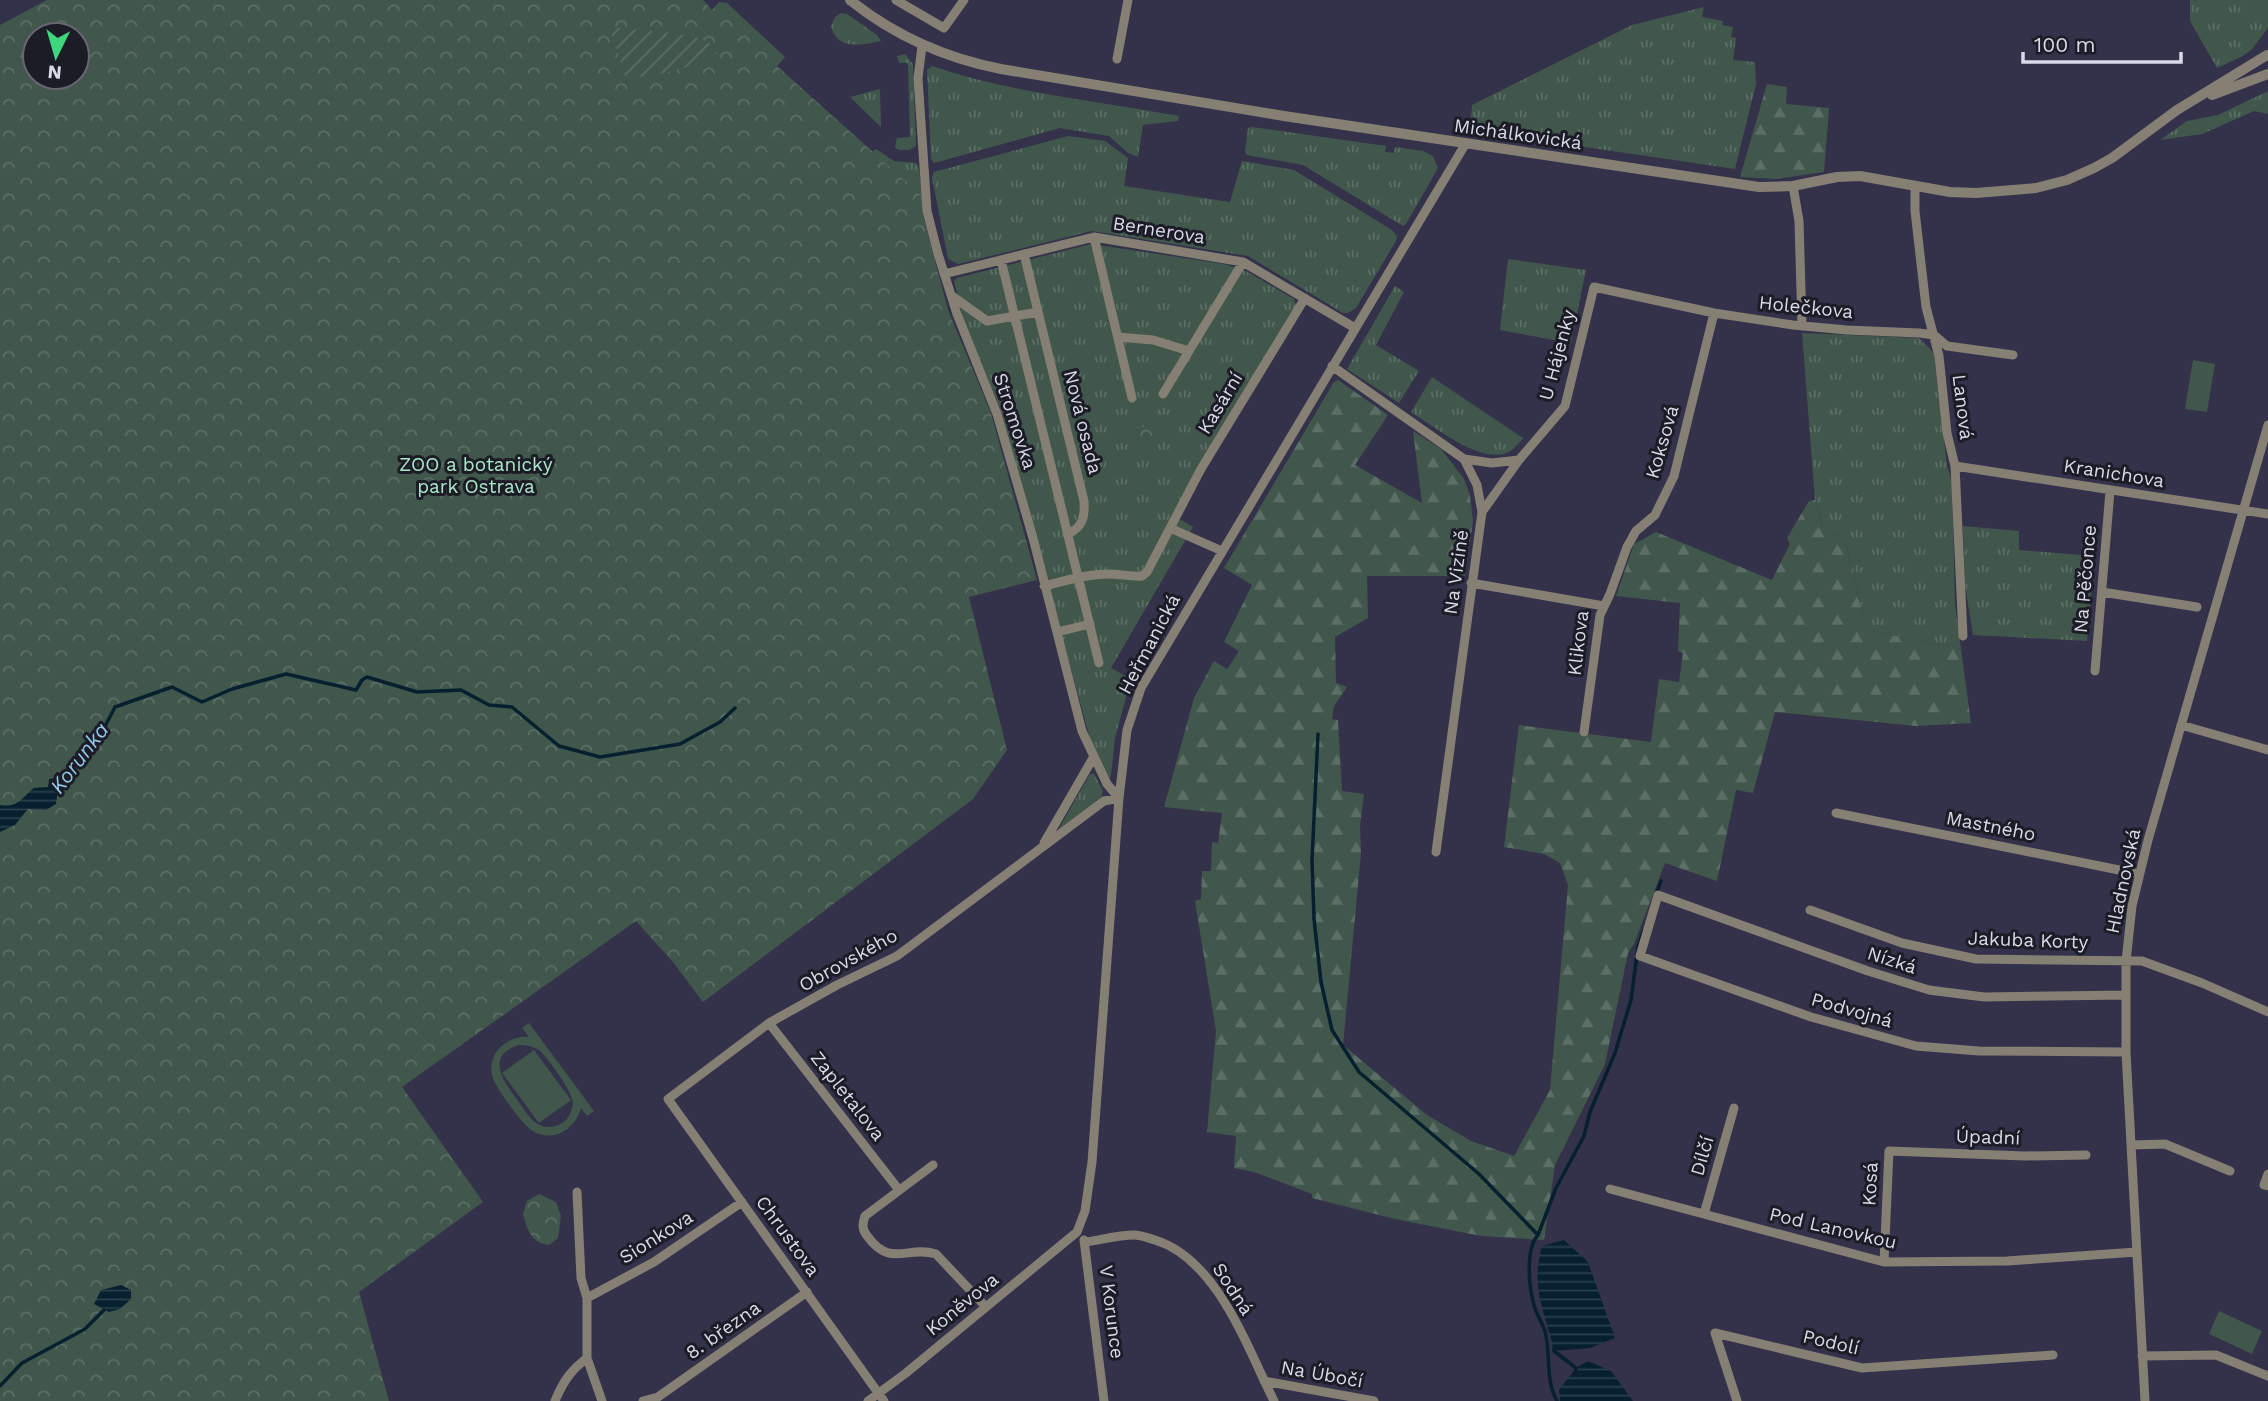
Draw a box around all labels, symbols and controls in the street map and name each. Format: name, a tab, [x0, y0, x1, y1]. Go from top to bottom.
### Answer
north arrow	[21, 21, 91, 91]
scale bar	[2023, 21, 2180, 65]
text: 100 m	[2034, 32, 2096, 57]
text: N	[47, 60, 63, 85]
street label: Michálkovická	[1453, 114, 1584, 154]
street label: Bernerova	[1111, 211, 1207, 249]
street label: Holečkova	[1758, 291, 1855, 323]
street label: U Hájenky	[1534, 307, 1580, 403]
street label: Nová osada	[1059, 368, 1107, 477]
street label: Kasární	[1193, 368, 1247, 438]
street label: Stromovka	[989, 370, 1041, 472]
street label: Lanová	[1948, 373, 1978, 441]
street label: Koksová	[1641, 402, 1684, 481]
park label: ZOO a botanický park Ostrava	[399, 453, 553, 498]
street label: Kranichova	[2062, 454, 2166, 492]
street label: Na Pěčonce	[2069, 524, 2101, 634]
street label: Na Vizině	[1439, 528, 1473, 616]
street label: Heřmanická	[1113, 590, 1185, 698]
street label: Klikova	[1563, 609, 1593, 677]
water label: Korunka	[44, 718, 114, 798]
street label: Mastného	[1944, 806, 2038, 846]
street label: Hladnovská	[2101, 826, 2145, 935]
street label: Obrovského	[795, 923, 901, 997]
street label: Jakuba Korty	[1967, 926, 2089, 954]
street label: Nízká	[1864, 941, 1920, 979]
street label: Podvojná	[1809, 987, 1896, 1033]
street label: Zapletalova	[806, 1047, 890, 1146]
street label: Úpadní	[1955, 1124, 2021, 1150]
street label: Dílčí	[1685, 1134, 1719, 1178]
street label: Kosá	[1857, 1161, 1883, 1206]
street label: Chrustova	[751, 1191, 825, 1281]
street label: Pod Lanovkou	[1767, 1202, 1899, 1254]
street label: Sionkova	[615, 1205, 697, 1269]
street label: Sodná	[1208, 1258, 1259, 1320]
street label: V Korunce	[1095, 1264, 1129, 1360]
street label: Koněvova	[921, 1267, 1003, 1340]
street label: 8. března	[681, 1296, 765, 1364]
street label: Podolí	[1801, 1324, 1861, 1360]
street label: Na Úbočí	[1279, 1355, 1365, 1393]

